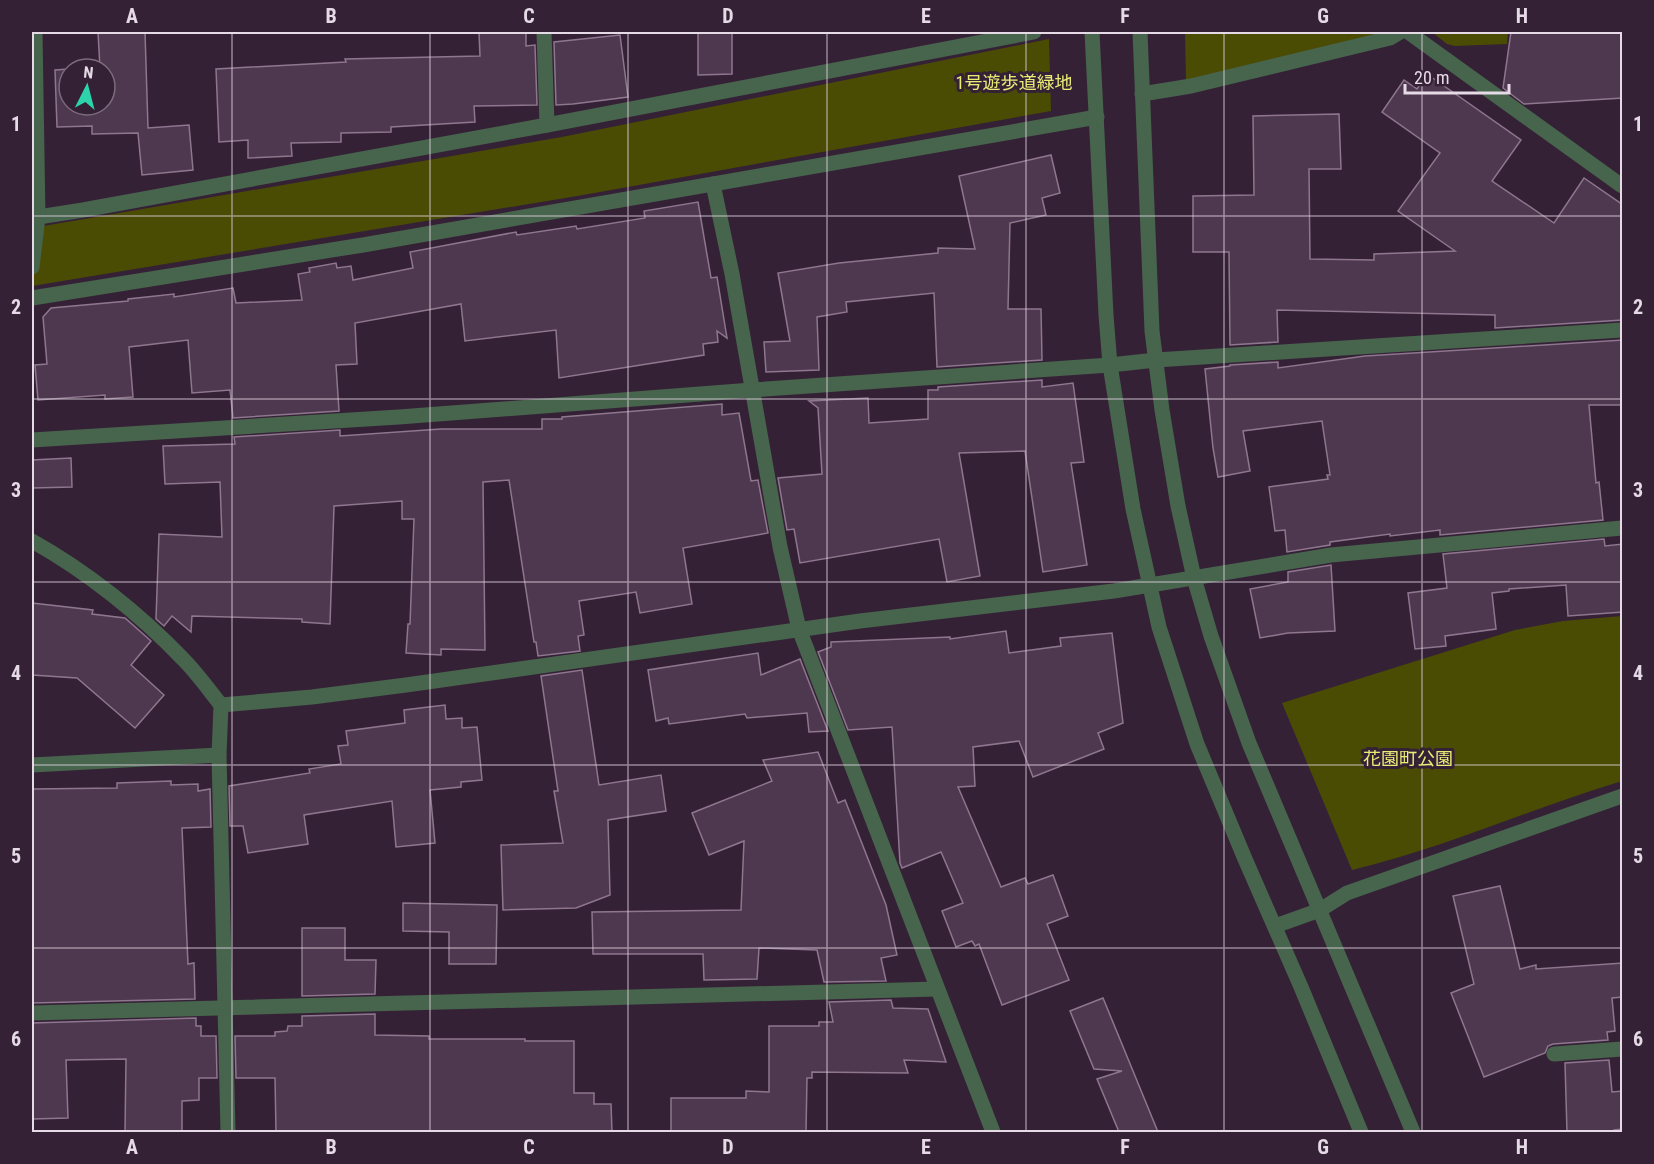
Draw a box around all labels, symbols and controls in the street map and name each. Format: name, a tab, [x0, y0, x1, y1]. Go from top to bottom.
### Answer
text: A	[126, 4, 138, 28]
text: B	[325, 4, 337, 28]
text: C	[523, 4, 535, 28]
text: D	[722, 4, 734, 28]
text: E	[921, 4, 931, 28]
text: F	[1120, 4, 1130, 28]
text: G	[1317, 4, 1329, 28]
text: H	[1516, 4, 1528, 28]
north arrow	[57, 57, 117, 117]
scale bar	[1405, 57, 1508, 95]
text: N	[83, 63, 94, 83]
text: 20 m	[1414, 67, 1449, 88]
park label: 1号遊歩道緑地	[956, 72, 1072, 93]
text: 1	[11, 112, 21, 136]
text: 1	[1633, 112, 1643, 136]
text: 2	[11, 295, 21, 319]
text: 2	[1633, 295, 1643, 319]
text: 3	[11, 478, 21, 502]
text: 3	[1633, 478, 1643, 502]
text: 4	[11, 661, 21, 685]
text: 4	[1633, 661, 1643, 685]
park label: 花園町公園	[1363, 748, 1453, 769]
text: 5	[11, 844, 21, 868]
text: 5	[1633, 844, 1643, 868]
text: 6	[11, 1027, 21, 1051]
text: 6	[1633, 1027, 1643, 1051]
text: A	[126, 1135, 138, 1159]
text: B	[325, 1135, 337, 1159]
text: C	[523, 1135, 535, 1159]
text: D	[722, 1135, 734, 1159]
text: E	[921, 1135, 931, 1159]
text: F	[1120, 1135, 1130, 1159]
text: G	[1317, 1135, 1329, 1159]
text: H	[1516, 1135, 1528, 1159]

